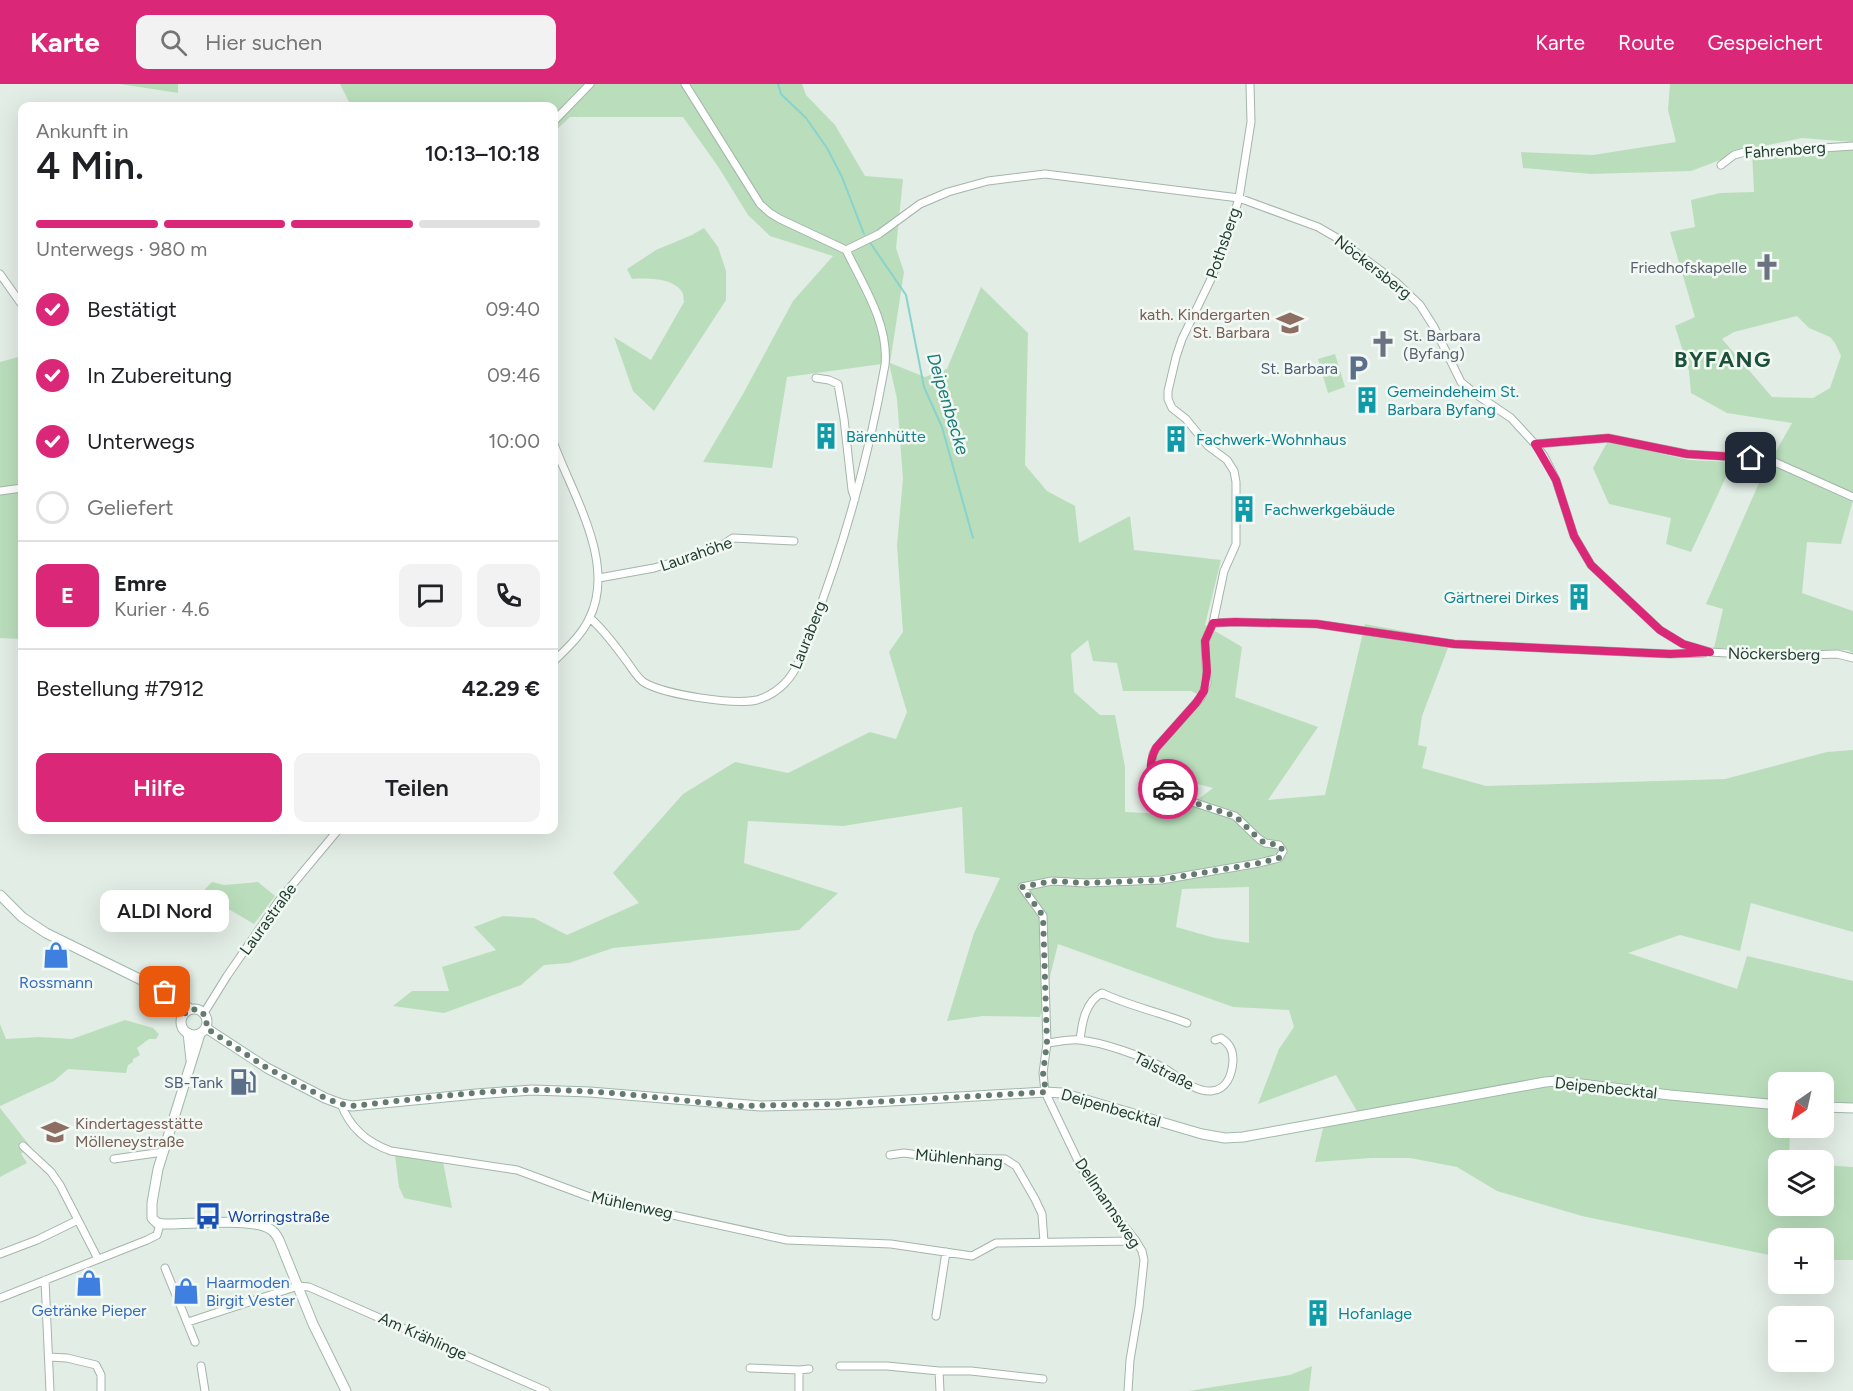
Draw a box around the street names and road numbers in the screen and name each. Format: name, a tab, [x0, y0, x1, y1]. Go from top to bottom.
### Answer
street label: Fahrenberg	[1744, 138, 1826, 162]
street label: Pothsberg	[1202, 205, 1244, 281]
street label: Nöckersberg	[1331, 231, 1415, 303]
street label: Laurahöhe	[658, 533, 735, 575]
street label: Lauraberg	[786, 598, 830, 672]
street label: Nöckersberg	[1728, 644, 1820, 664]
street label: Laurastraße	[236, 879, 300, 958]
street label: Talstraße	[1131, 1048, 1197, 1094]
street label: Deipenbecktal	[1554, 1073, 1658, 1103]
street label: Deipenbecktal	[1059, 1085, 1163, 1131]
street label: Mühlenhang	[914, 1145, 1004, 1171]
street label: Dellmannsweg	[1071, 1154, 1145, 1252]
street label: Mühlenweg	[589, 1187, 675, 1223]
street label: Am Krählinge	[376, 1308, 470, 1364]

